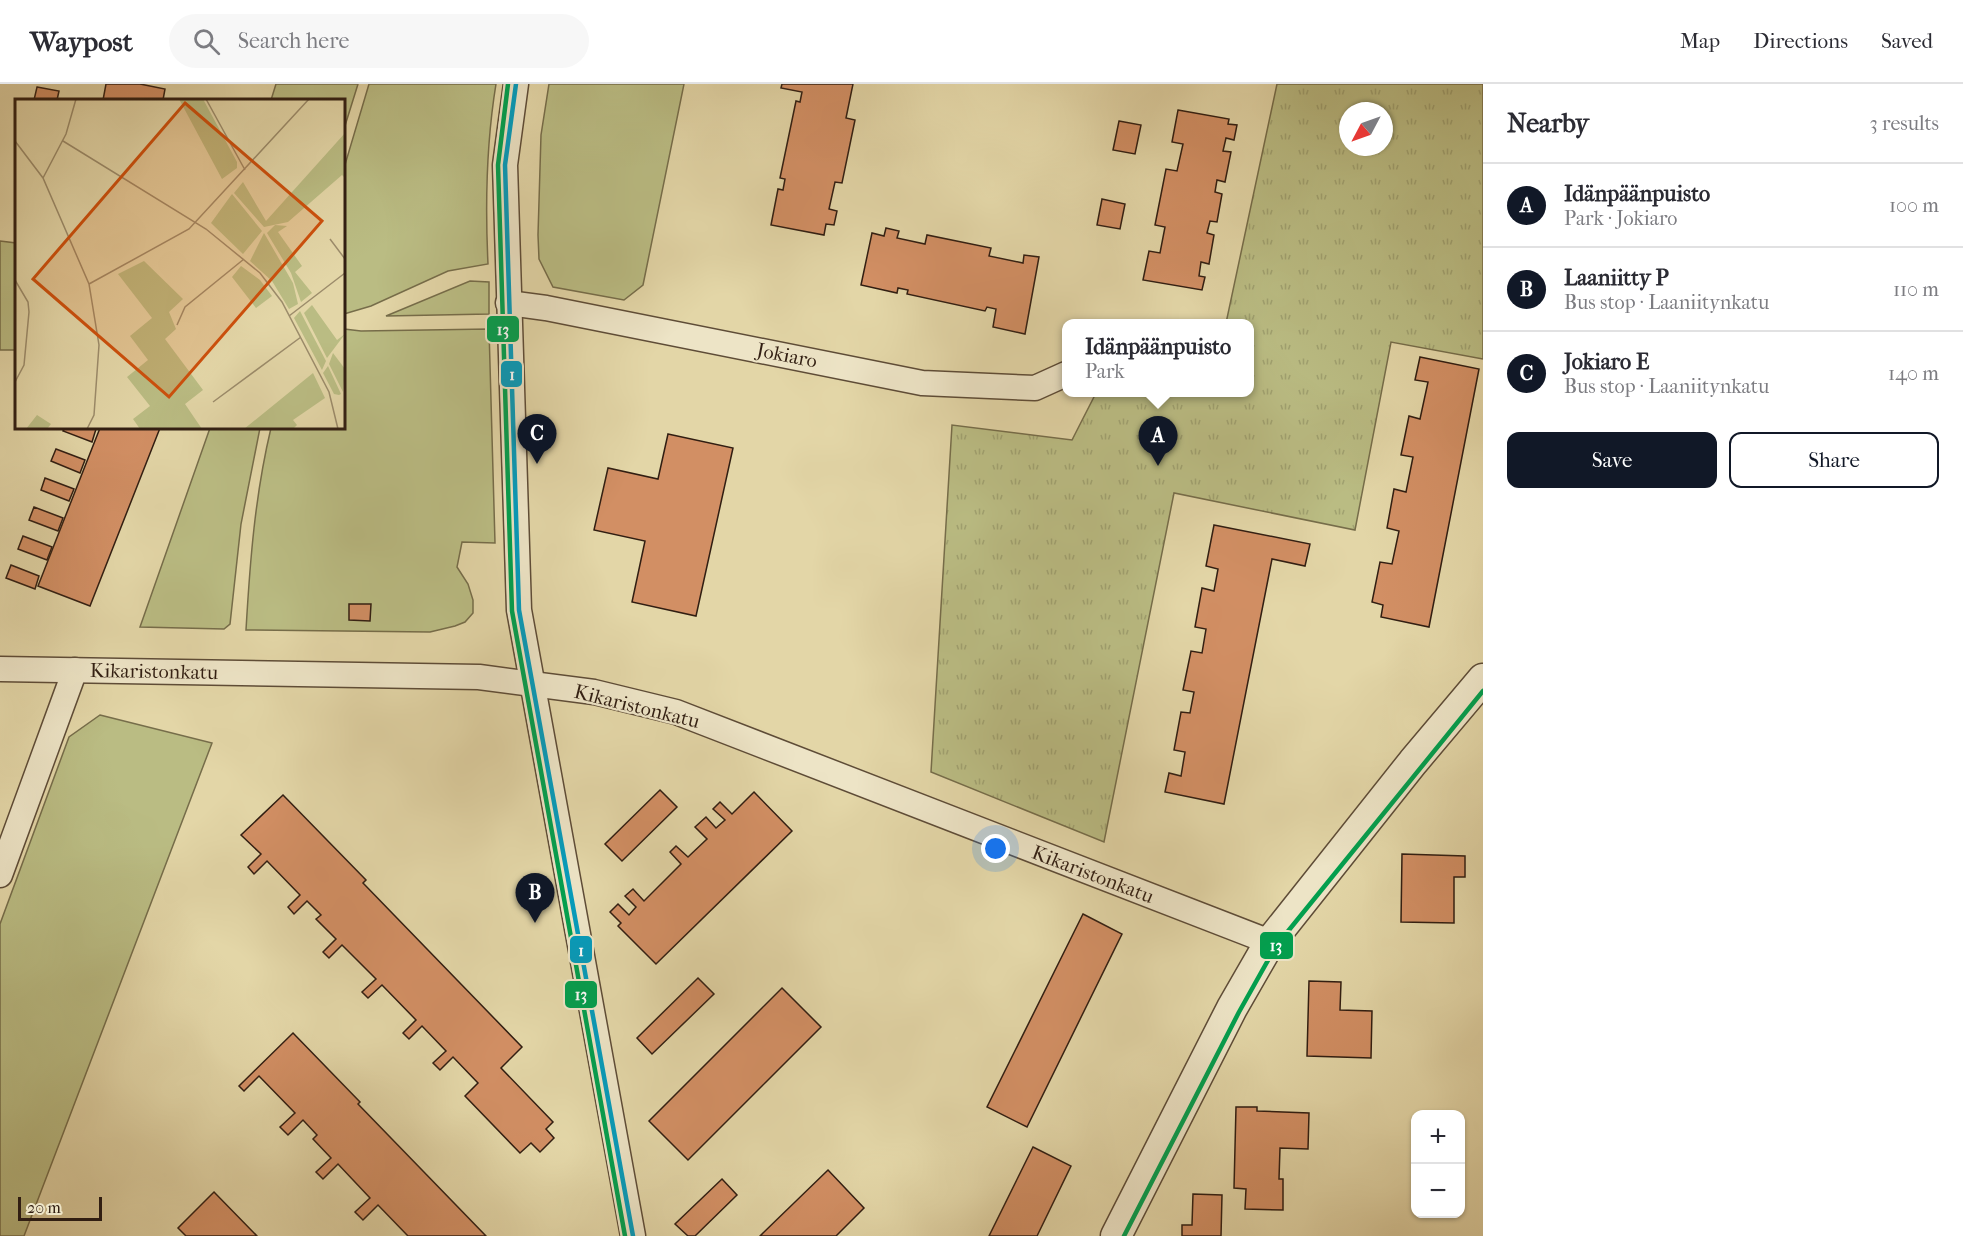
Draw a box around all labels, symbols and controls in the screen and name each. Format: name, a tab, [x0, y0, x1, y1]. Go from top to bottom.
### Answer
search box	[169, 14, 589, 68]
text: Waypost	[30, 25, 133, 58]
icon: search	[190, 25, 223, 58]
text: Search here	[238, 28, 349, 54]
text: Map	[1680, 29, 1720, 53]
text: Directions	[1753, 29, 1848, 53]
text: Saved	[1881, 29, 1933, 53]
inset map	[15, 99, 345, 429]
north arrow	[1339, 102, 1393, 156]
text: Nearby	[1507, 108, 1589, 139]
text: 3 results	[1870, 112, 1939, 135]
text: Idänpäänpuisto	[1564, 181, 1710, 207]
text: A	[1520, 194, 1533, 217]
text: 100 m	[1889, 194, 1939, 217]
text: Park · Jokiaro	[1564, 207, 1677, 230]
text: Laaniitty P	[1564, 265, 1669, 291]
text: B	[1520, 278, 1533, 301]
text: 110 m	[1893, 278, 1939, 301]
text: Bus stop · Laaniitynkatu	[1564, 291, 1769, 314]
line badge: 13	[486, 315, 520, 343]
popup	[1062, 319, 1254, 397]
text: 13	[497, 320, 509, 340]
text: Idänpäänpuisto	[1085, 334, 1231, 360]
street label: Jokiaro	[753, 338, 819, 373]
text: Jokiaro E	[1564, 349, 1649, 375]
line badge: 1	[500, 360, 523, 388]
text: Park	[1085, 360, 1125, 383]
text: C	[1520, 362, 1533, 385]
text: 140 m	[1888, 362, 1939, 385]
text: 1	[509, 365, 515, 384]
text: Bus stop · Laaniitynkatu	[1564, 375, 1769, 398]
pin: C	[518, 414, 556, 464]
pin: A	[1138, 416, 1178, 466]
button: Save	[1507, 432, 1717, 488]
button: Share	[1729, 432, 1939, 488]
street label: Kikaristonkatu	[90, 659, 219, 684]
street label: Kikaristonkatu	[572, 680, 703, 733]
your location	[981, 834, 1010, 863]
street label: Kikaristonkatu	[1029, 841, 1158, 908]
pin: B	[516, 874, 554, 923]
line badge: 13	[1259, 931, 1294, 960]
line badge: 1	[569, 935, 593, 964]
text: 13	[1270, 936, 1282, 956]
text: 1	[578, 941, 584, 960]
line badge: 13	[564, 980, 598, 1009]
text: 13	[575, 985, 587, 1005]
map controls	[1411, 1110, 1465, 1218]
button: +	[1411, 1110, 1465, 1164]
button: −	[1411, 1164, 1465, 1218]
scale bar	[18, 1194, 102, 1222]
text: 20 m	[27, 1198, 61, 1217]

